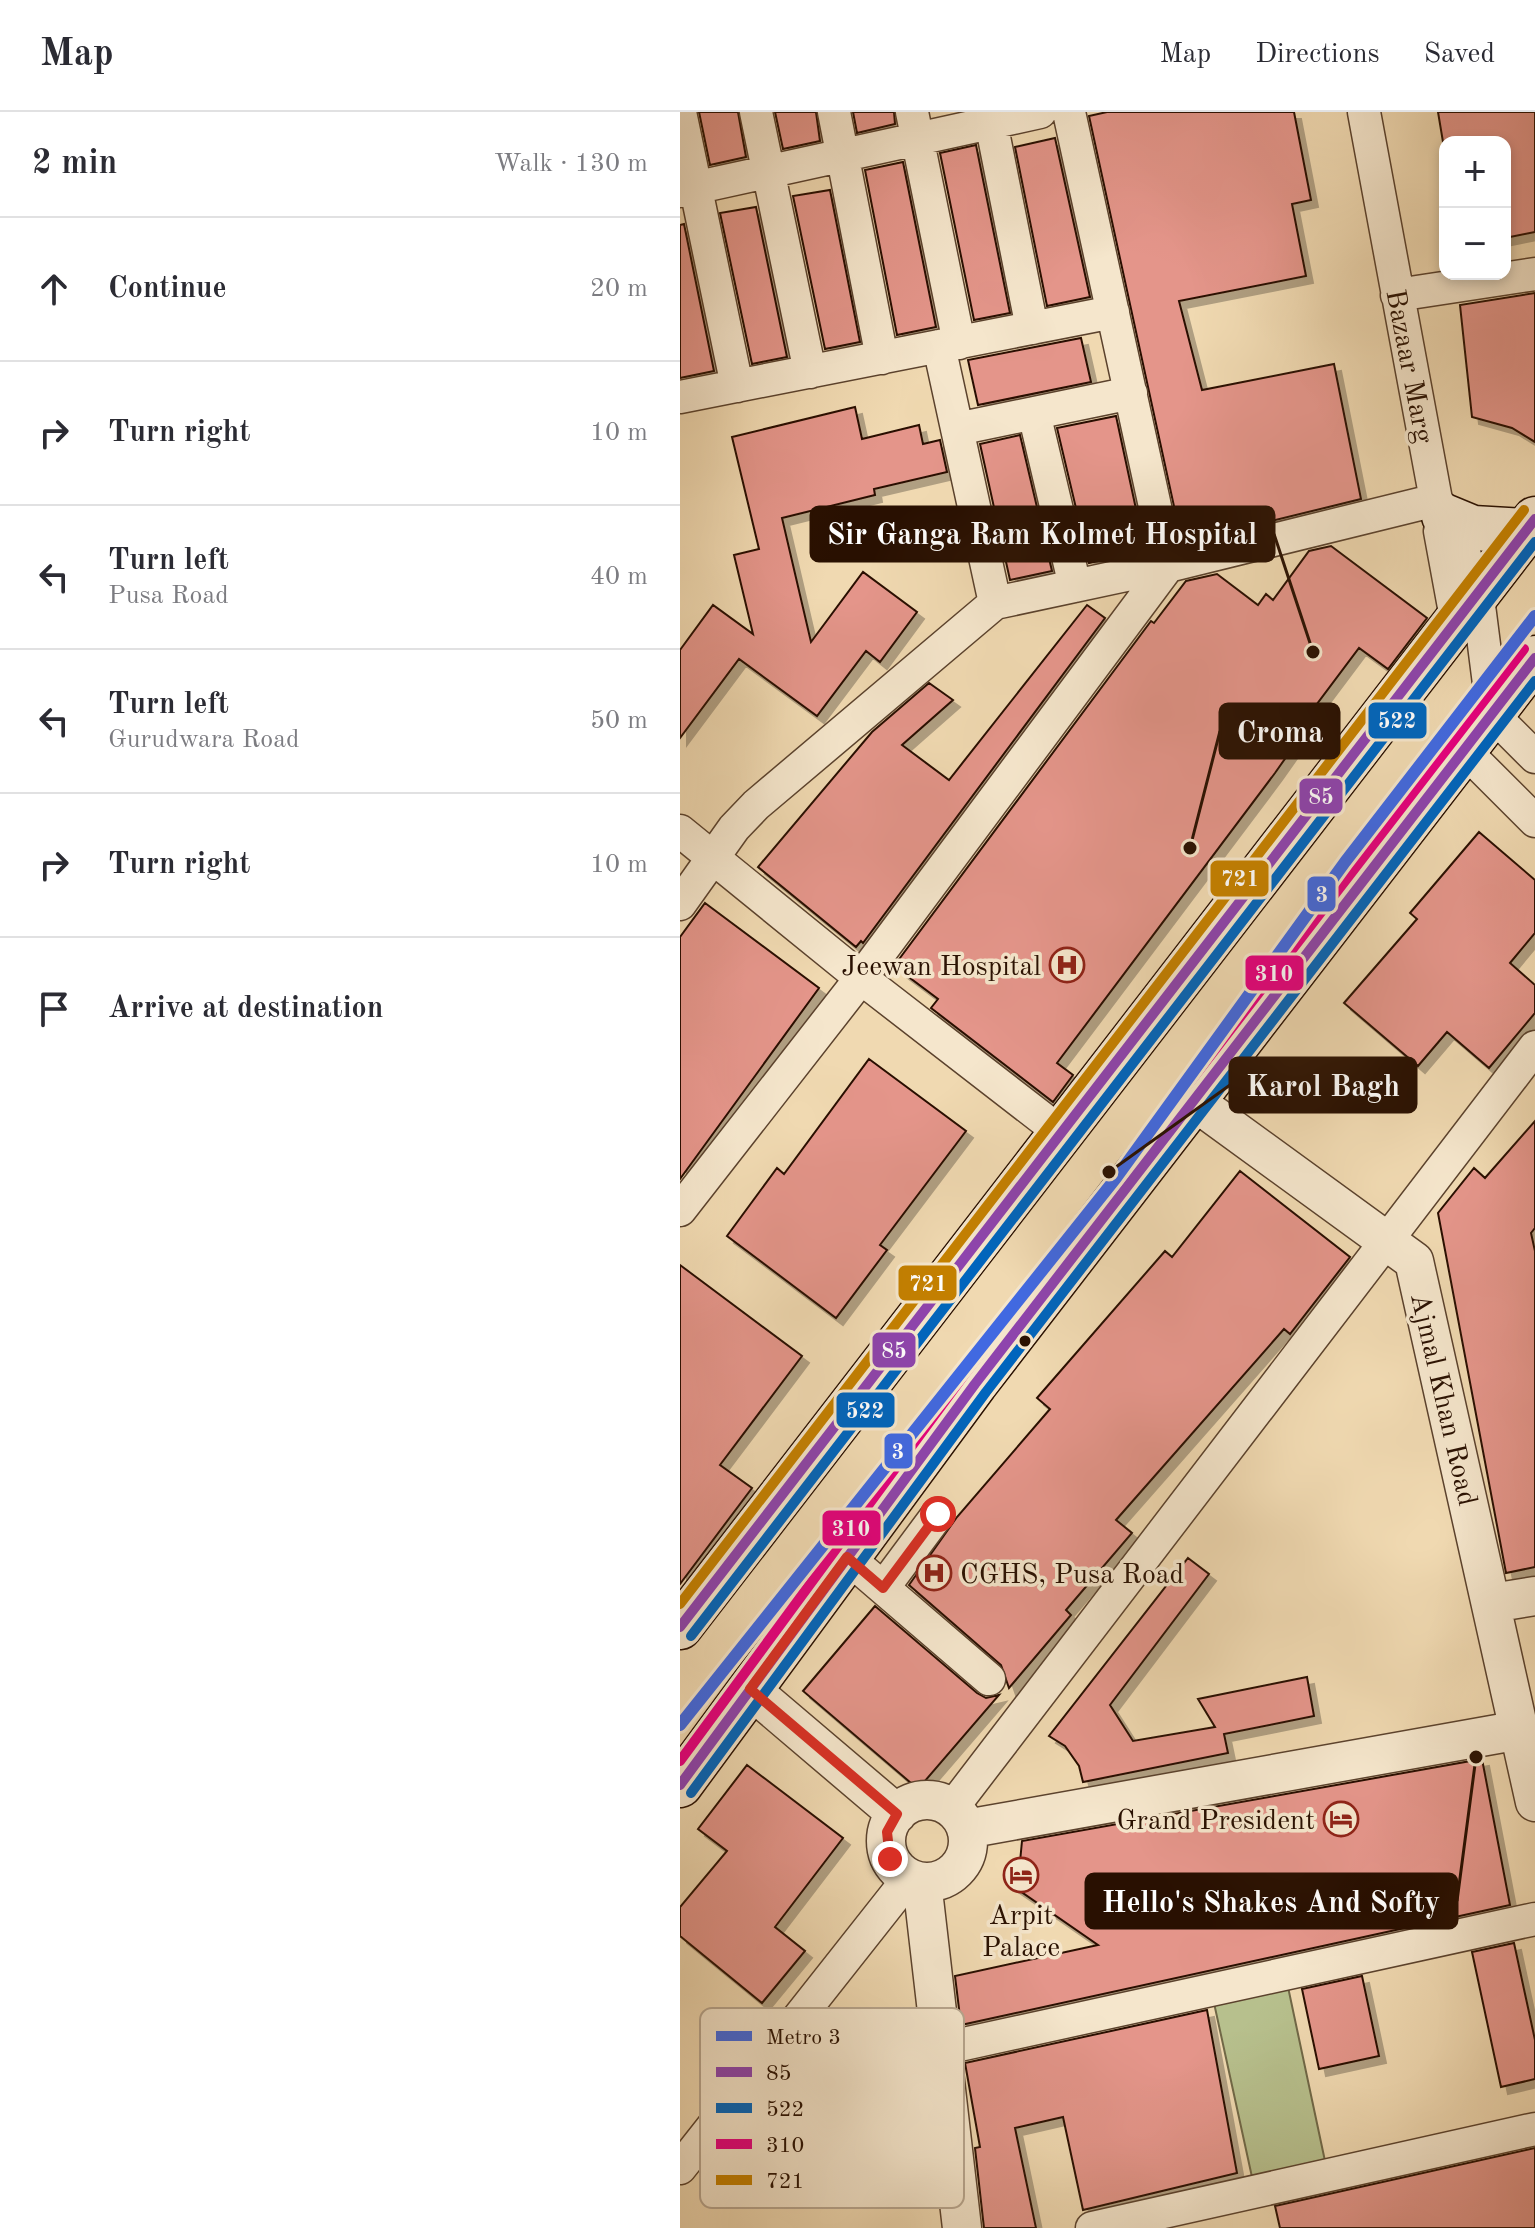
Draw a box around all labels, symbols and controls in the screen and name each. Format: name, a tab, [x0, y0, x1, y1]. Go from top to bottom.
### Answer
text: Map	[40, 36, 114, 74]
text: Map	[1159, 41, 1211, 69]
text: Directions	[1255, 41, 1380, 69]
text: Saved	[1424, 41, 1495, 69]
map controls	[1439, 136, 1511, 280]
button: +	[1439, 136, 1511, 208]
text: 2 min	[32, 147, 117, 181]
text: Walk · 130 m	[494, 151, 648, 177]
button: −	[1439, 208, 1511, 280]
icon: ahead	[32, 267, 76, 311]
text: Continue	[108, 274, 227, 304]
text: 20 m	[590, 276, 648, 302]
street label: Bazaar Marg	[1379, 287, 1437, 446]
icon: right	[32, 411, 76, 455]
text: Turn right	[108, 418, 250, 448]
text: 10 m	[590, 420, 648, 446]
callout: Sir Ganga Ram Kolmet Hospital	[811, 507, 1274, 561]
text: Sir Ganga Ram Kolmet Hospital	[827, 521, 1257, 551]
text: Turn left	[108, 546, 229, 576]
icon: left	[32, 555, 76, 599]
text: 40 m	[590, 564, 648, 590]
text: Pusa Road	[108, 583, 229, 609]
text: Turn left	[108, 690, 229, 720]
icon: left	[32, 699, 76, 743]
line badge: 522	[1367, 701, 1428, 740]
callout: Croma	[1220, 704, 1339, 758]
text: 50 m	[590, 708, 648, 734]
text: 522	[1378, 711, 1416, 733]
text: Croma	[1236, 719, 1324, 749]
text: Gurudwara Road	[108, 727, 300, 753]
line badge: 85	[1298, 777, 1344, 815]
text: 85	[1308, 787, 1334, 809]
icon: right	[32, 843, 76, 887]
text: Turn right	[108, 850, 250, 880]
text: 10 m	[590, 852, 648, 878]
line badge: 721	[1209, 859, 1270, 898]
text: 721	[1221, 869, 1259, 891]
line badge: 3	[1306, 875, 1337, 913]
text: 3	[1316, 885, 1328, 907]
hospital icon: Jeewan Hospital	[1048, 946, 1086, 984]
place label: Jeewan Hospital	[841, 954, 1041, 982]
line badge: 310	[1244, 954, 1305, 992]
text: 310	[1255, 964, 1293, 986]
icon: arrive	[32, 987, 76, 1031]
text: Arrive at destination	[108, 994, 383, 1024]
callout: Karol Bagh	[1230, 1058, 1416, 1112]
text: Karol Bagh	[1246, 1073, 1400, 1103]
line badge: 721	[897, 1264, 958, 1302]
text: 721	[909, 1274, 947, 1296]
street label: Ajmal Khan Road	[1404, 1291, 1480, 1509]
line badge: 85	[871, 1331, 917, 1369]
unlabelled marker	[1017, 1333, 1033, 1349]
text: 85	[881, 1341, 907, 1363]
line badge: 522	[835, 1391, 896, 1429]
text: 522	[846, 1401, 884, 1423]
line badge: 3	[883, 1432, 914, 1470]
text: 3	[892, 1442, 904, 1464]
route start	[920, 1496, 956, 1532]
line badge: 310	[821, 1509, 882, 1547]
text: 310	[832, 1519, 870, 1541]
hospital icon: CGHS, Pusa Road	[915, 1554, 953, 1592]
place label: CGHS, Pusa Road	[960, 1562, 1184, 1590]
hotel icon: Grand President	[1322, 1800, 1360, 1838]
place label: Grand President	[1116, 1808, 1315, 1836]
route end	[872, 1841, 908, 1877]
hotel icon: Arpit Palace	[1002, 1856, 1040, 1894]
callout: Hello's Shakes And Softy	[1086, 1874, 1457, 1928]
text: Hello's Shakes And Softy	[1102, 1889, 1440, 1919]
place label: Arpit Palace	[982, 1903, 1060, 1963]
legend	[700, 2008, 964, 2208]
text: Metro 3	[766, 2027, 841, 2049]
text: 85	[766, 2063, 792, 2085]
text: 522	[766, 2099, 804, 2121]
text: 310	[766, 2135, 804, 2157]
text: 721	[766, 2171, 804, 2193]

